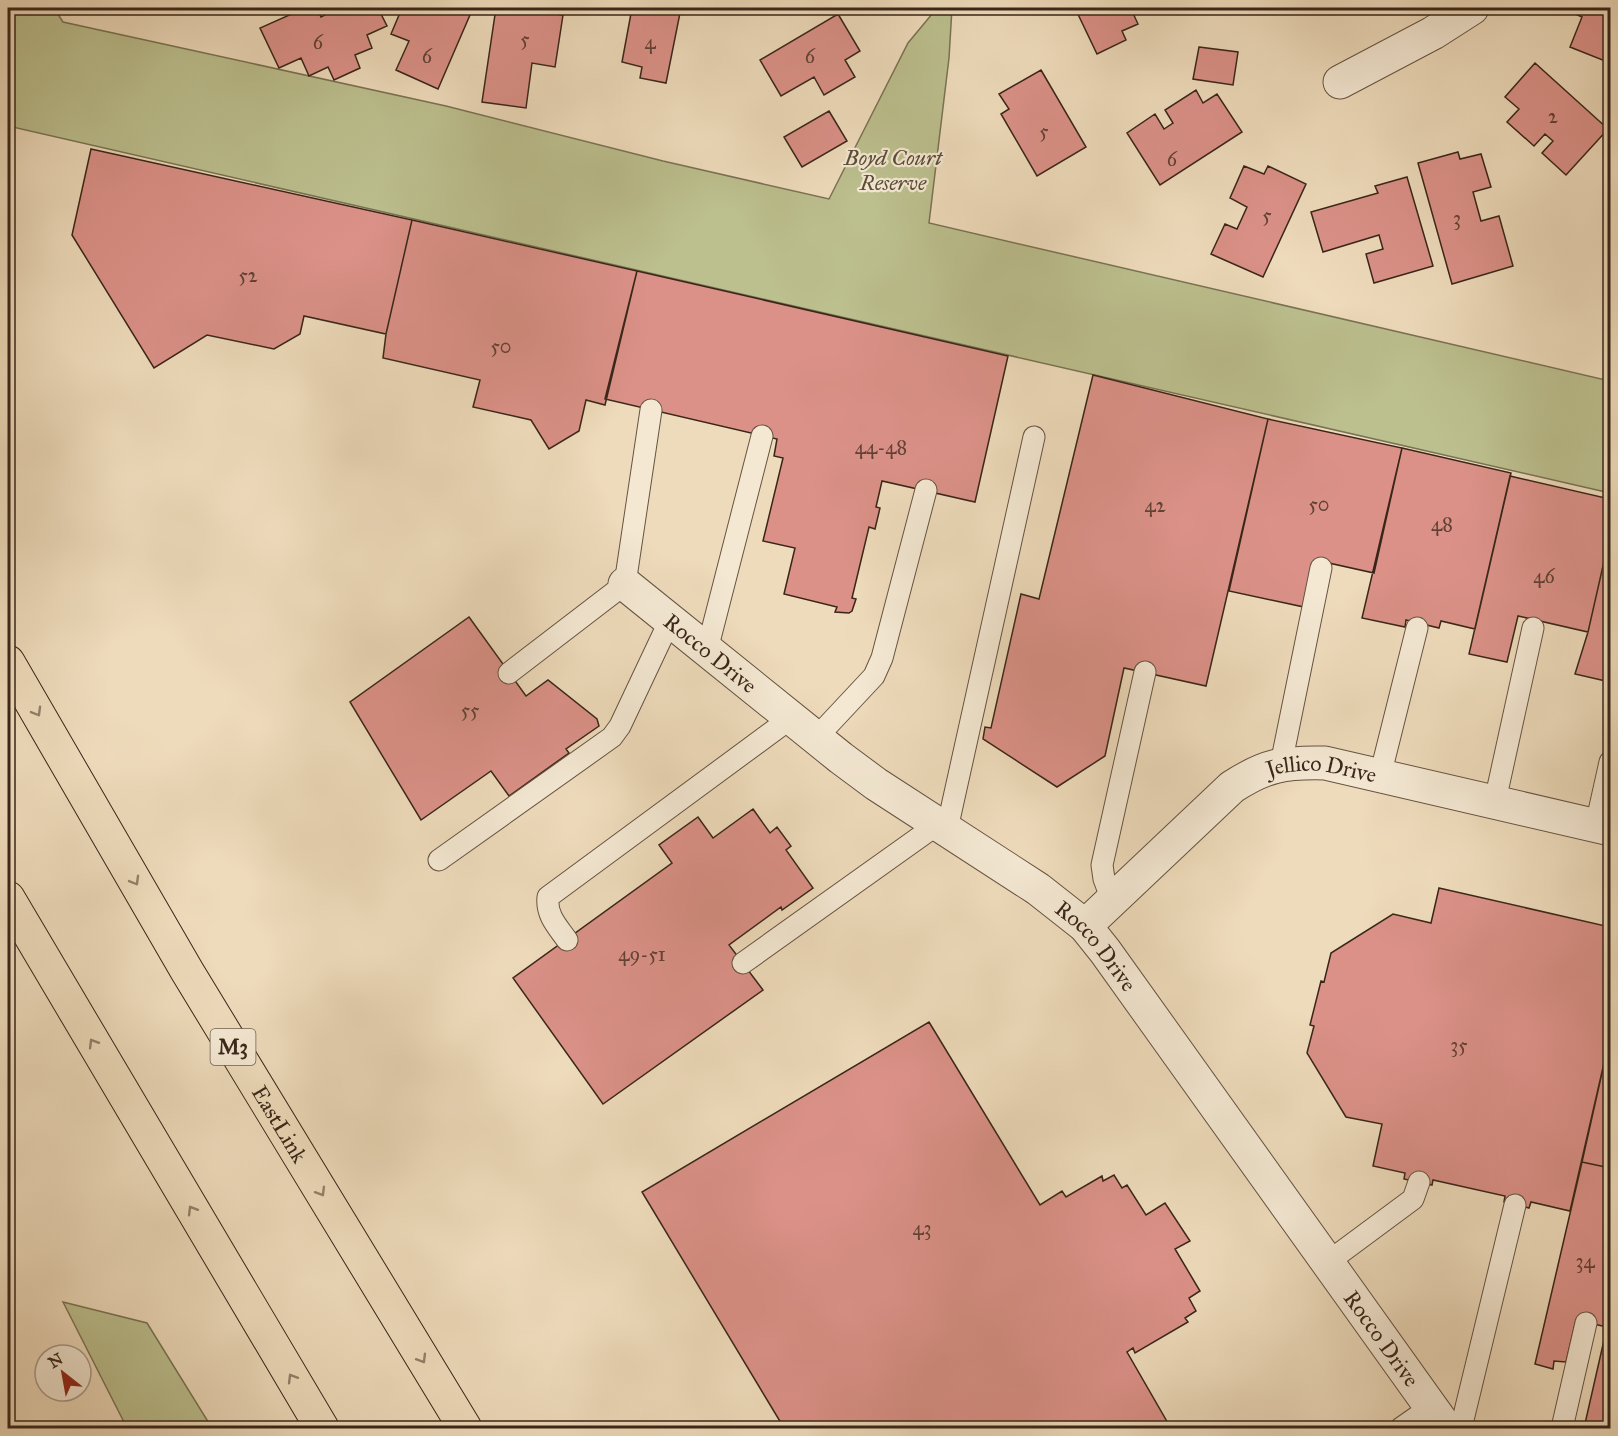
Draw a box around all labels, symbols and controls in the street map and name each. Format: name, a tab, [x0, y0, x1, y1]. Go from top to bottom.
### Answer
house number: 5	[520, 27, 530, 51]
house number: 6	[313, 30, 324, 54]
house number: 4	[644, 30, 656, 54]
house number: 6	[422, 44, 433, 68]
house number: 6	[805, 44, 816, 68]
house number: 2	[1548, 104, 1558, 128]
house number: 5	[1039, 119, 1049, 143]
park label: Boyd Court Reserve	[843, 144, 943, 196]
house number: 6	[1167, 147, 1178, 171]
house number: 5	[1262, 203, 1272, 227]
house number: 3	[1453, 206, 1461, 230]
house number: 52	[238, 263, 258, 287]
house number: 50	[491, 334, 511, 358]
house number: 44-48	[855, 435, 907, 459]
house number: 50	[1309, 492, 1329, 516]
house number: 42	[1144, 493, 1166, 517]
house number: 48	[1431, 512, 1453, 536]
house number: 46	[1533, 564, 1555, 588]
street label: Rocco Drive	[659, 607, 763, 699]
house number: 55	[461, 698, 479, 722]
one-way arrow	[30, 706, 41, 716]
street label: Jellico Drive	[1261, 749, 1379, 788]
one-way arrow	[128, 875, 139, 885]
street label: Rocco Drive	[1050, 894, 1143, 996]
house number: 49-51	[618, 942, 666, 966]
road number: M3	[210, 1029, 256, 1065]
house number: 35	[1450, 1033, 1468, 1057]
one-way arrow	[89, 1039, 100, 1049]
street label: EastLink	[246, 1080, 314, 1168]
one-way arrow	[314, 1186, 326, 1196]
one-way arrow	[188, 1206, 200, 1216]
house number: 43	[912, 1216, 932, 1240]
house number: 34	[1575, 1249, 1595, 1273]
street label: Rocco Drive	[1338, 1285, 1425, 1392]
north arrow	[33, 1343, 93, 1403]
text: N	[45, 1349, 67, 1372]
one-way arrow	[415, 1353, 427, 1363]
one-way arrow	[287, 1374, 299, 1384]

